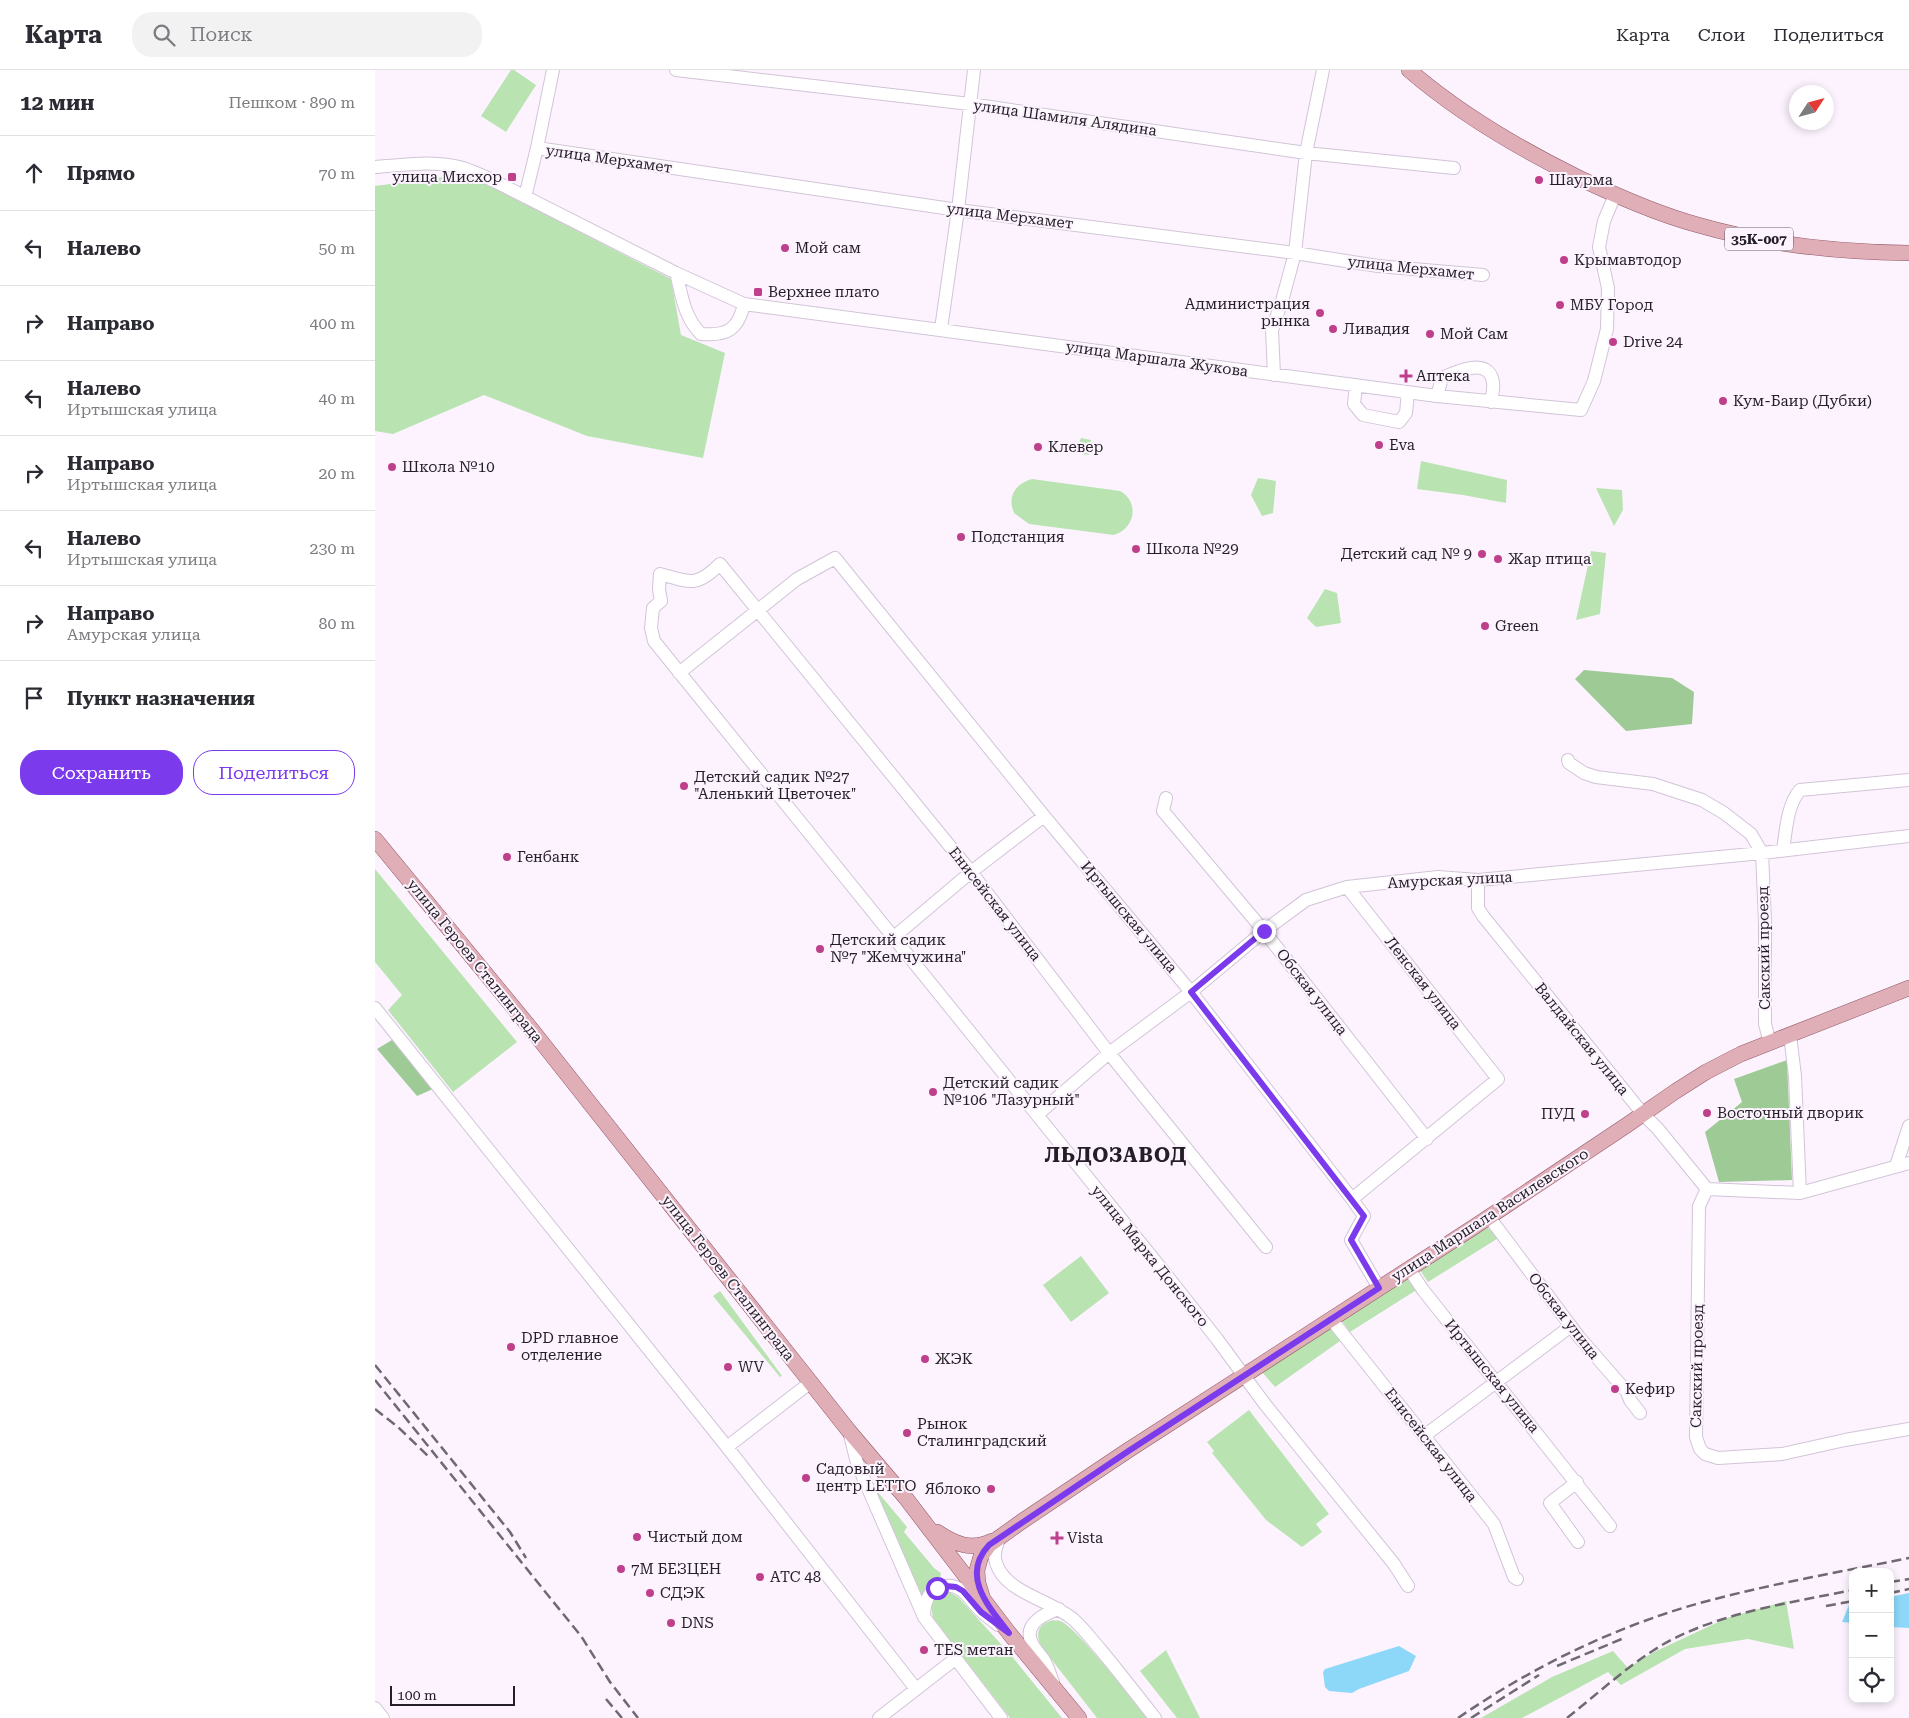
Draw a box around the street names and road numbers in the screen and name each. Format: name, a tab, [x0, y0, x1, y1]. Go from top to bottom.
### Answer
street label: улица Шамиля Алядина	[972, 96, 1158, 140]
street label: улица Мерхамет	[545, 141, 673, 177]
street label: улица Мерхамет	[946, 199, 1074, 233]
road number: 35К-007	[1725, 227, 1793, 250]
street label: улица Мерхамет	[1347, 252, 1475, 284]
street label: улица Маршала Жукова	[1065, 337, 1249, 381]
street label: Енисейская улица	[945, 843, 1045, 965]
street label: Иртышская улица	[1077, 857, 1181, 977]
street label: Амурская улица	[1387, 868, 1513, 892]
street label: улица Героев Сталинграда	[403, 876, 547, 1046]
street label: Сакский проезд	[1754, 885, 1774, 1010]
street label: Ленская улица	[1381, 933, 1465, 1033]
street label: Обская улица	[1273, 945, 1351, 1039]
street label: Валдайская улица	[1531, 979, 1633, 1099]
street label: улица Маршала Василевского	[1388, 1144, 1592, 1286]
street label: улица Марка Донского	[1087, 1182, 1213, 1330]
street label: улица Героев Сталинграда	[658, 1192, 798, 1364]
street label: Обская улица	[1525, 1269, 1603, 1363]
street label: Сакский проезд	[1687, 1303, 1707, 1428]
street label: Иртышская улица	[1441, 1316, 1543, 1436]
street label: Енисейская улица	[1381, 1384, 1481, 1506]

